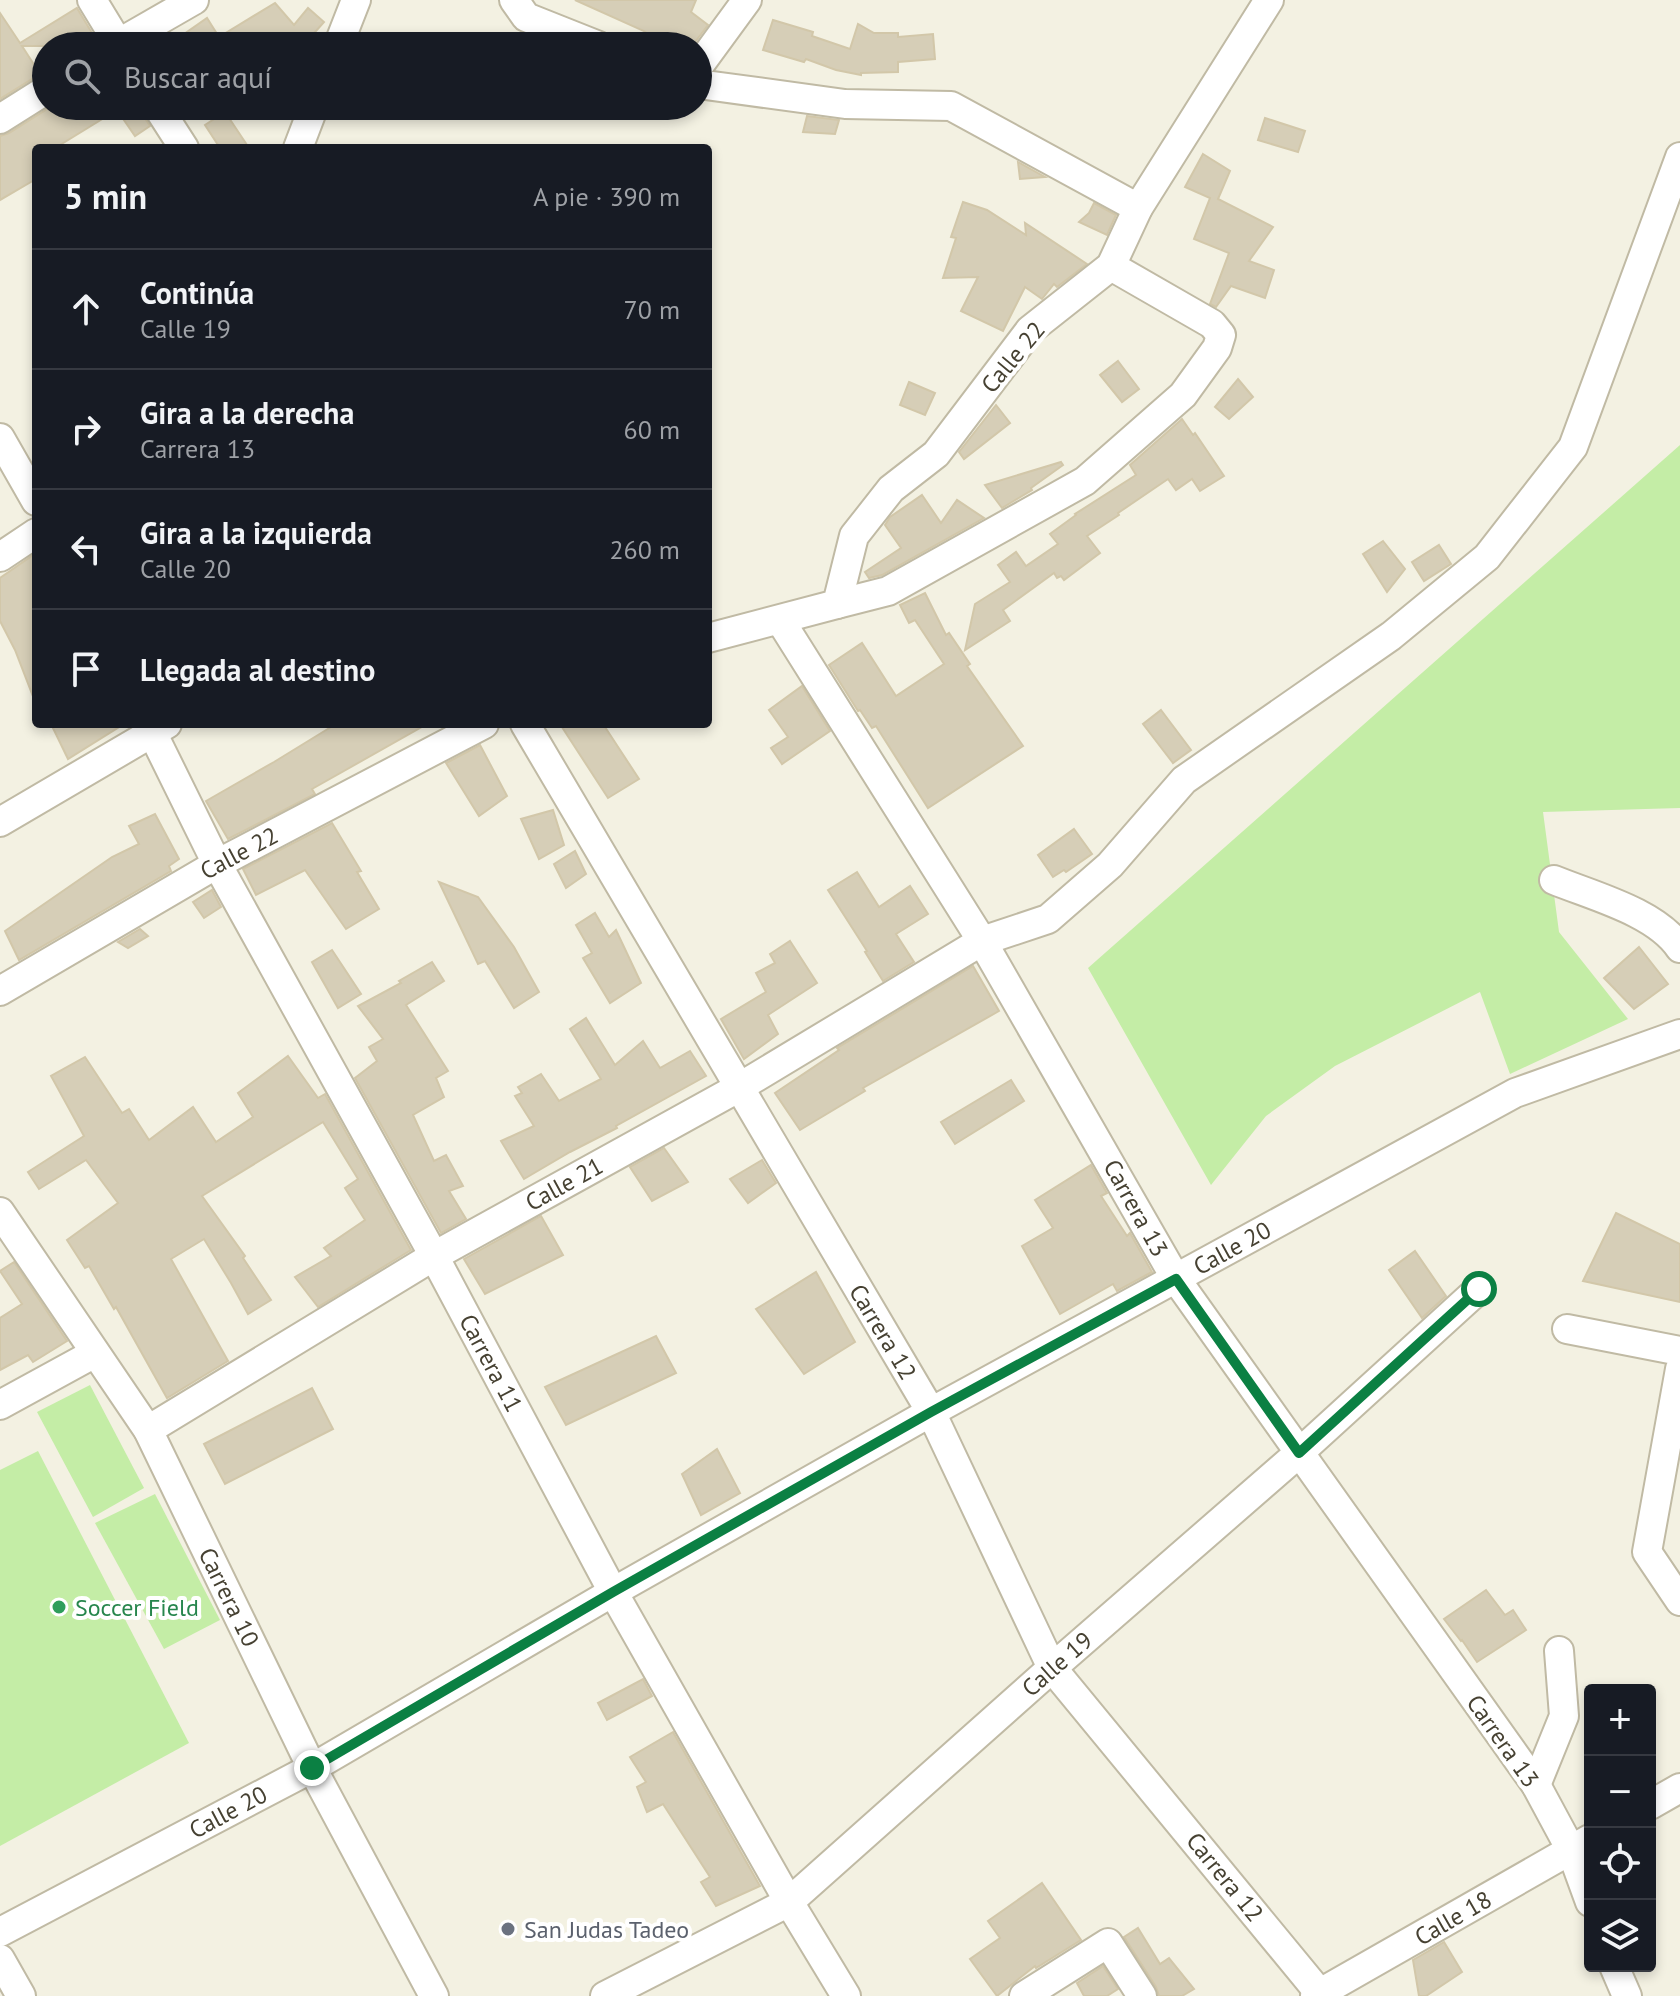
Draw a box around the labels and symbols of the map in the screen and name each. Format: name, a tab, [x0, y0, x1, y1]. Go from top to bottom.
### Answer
street label: Calle 22	[974, 315, 1052, 399]
street label: Calle 22	[195, 820, 283, 886]
street label: Calle 21	[520, 1150, 608, 1218]
street label: Carrera 13	[1097, 1154, 1175, 1262]
street label: Calle 20	[1188, 1214, 1276, 1282]
route start	[1461, 1271, 1497, 1307]
street label: Carrera 12	[842, 1278, 924, 1386]
street label: Carrera 11	[452, 1309, 530, 1417]
street label: Carrera 10	[192, 1542, 266, 1652]
place label: Soccer Field	[75, 1592, 199, 1623]
marker: Soccer Field	[50, 1598, 68, 1616]
street label: Calle 19	[1015, 1625, 1099, 1703]
street label: Carrera 13	[1460, 1689, 1546, 1793]
route end	[294, 1750, 330, 1786]
street label: Calle 20	[184, 1779, 272, 1845]
street label: Carrera 12	[1179, 1826, 1271, 1928]
street label: Calle 18	[1409, 1884, 1497, 1952]
place label: San Judas Tadeo	[524, 1914, 689, 1945]
marker: San Judas Tadeo	[499, 1920, 517, 1938]

